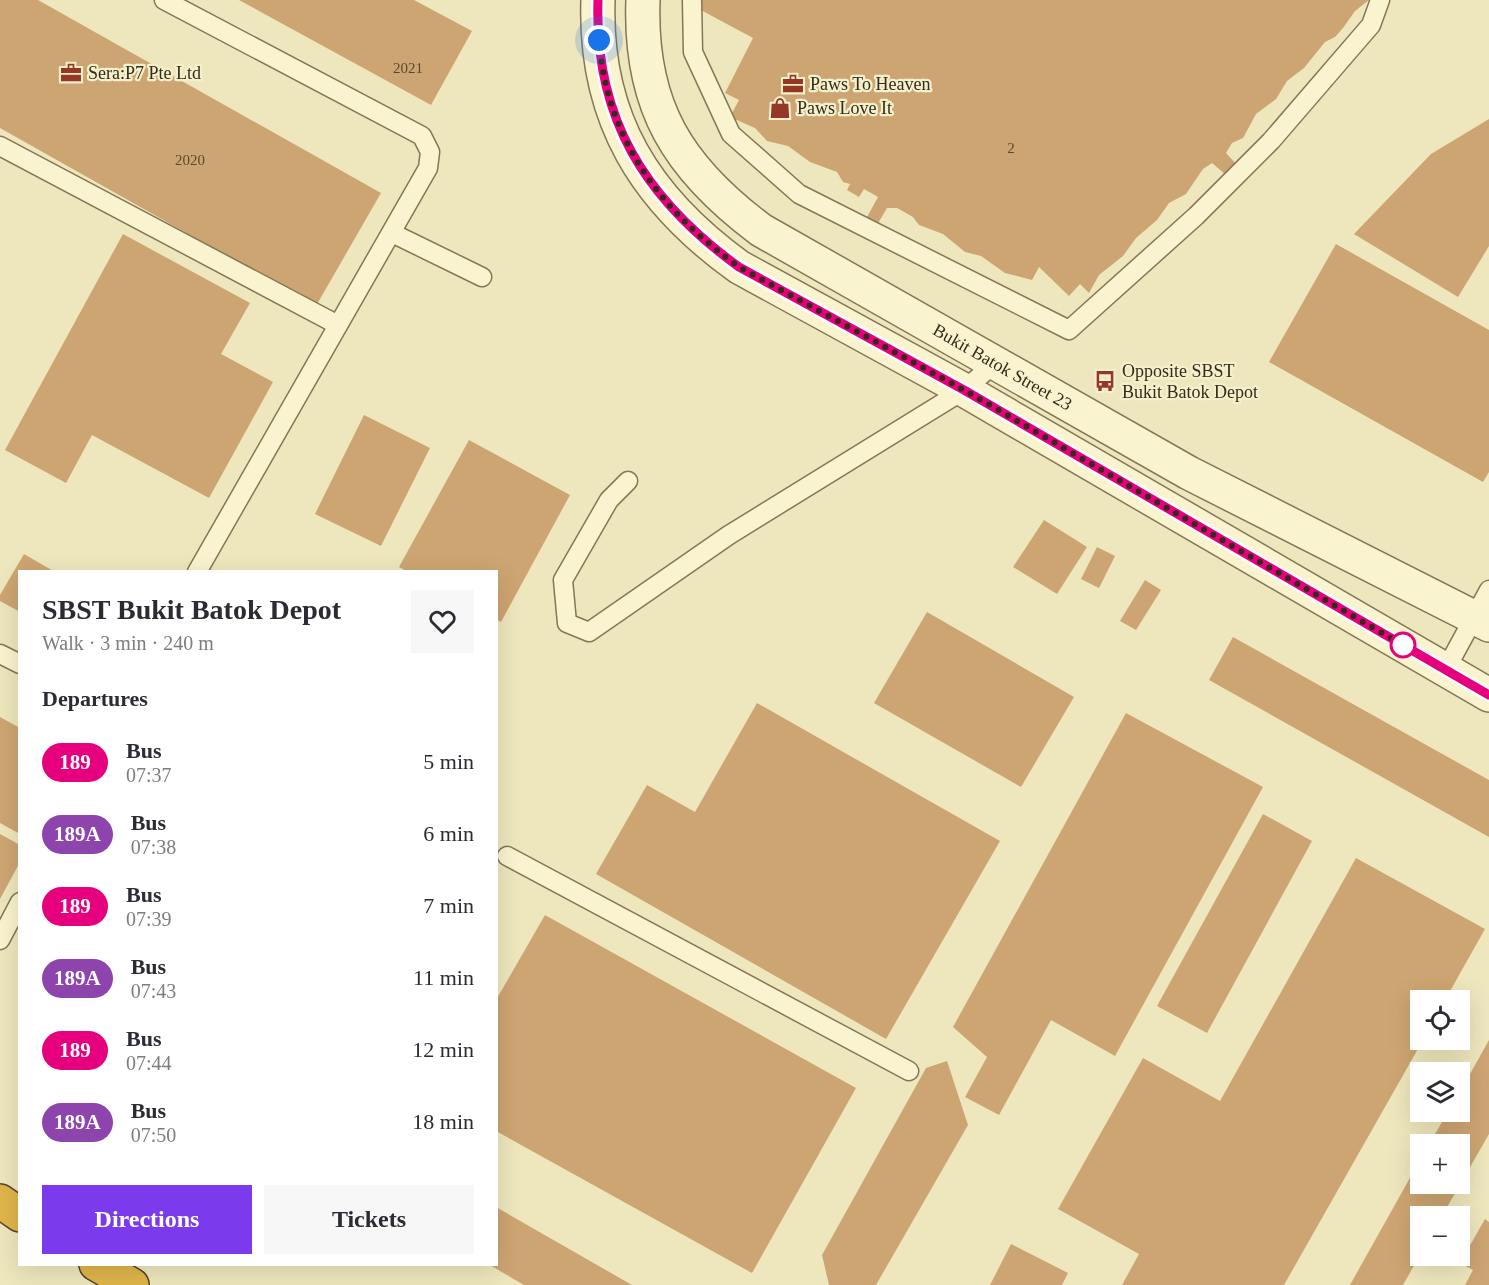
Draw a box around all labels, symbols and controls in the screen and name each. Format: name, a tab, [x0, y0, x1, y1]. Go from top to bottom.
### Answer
your location	[584, 25, 614, 55]
house number: 2021	[393, 60, 423, 76]
office icon: Sera:P7 Pte Ltd	[59, 61, 83, 85]
place label: Sera:P7 Pte Ltd	[88, 63, 201, 83]
office icon: Paws To Heaven	[781, 72, 805, 96]
place label: Paws To Heaven	[810, 74, 930, 94]
shop icon: Paws Love It	[768, 96, 792, 120]
place label: Paws Love It	[797, 98, 892, 118]
house number: 2	[1007, 140, 1015, 156]
house number: 2020	[175, 152, 205, 168]
street label: Bukit Batok Street 23	[929, 320, 1075, 414]
place label: Opposite SBST Bukit Batok Depot	[1122, 361, 1258, 402]
bus stop icon: Opposite SBST Bukit Batok Depot	[1093, 369, 1117, 393]
button: heart	[411, 590, 474, 653]
text: SBST Bukit Batok Depot	[42, 594, 341, 625]
text: Walk · 3 min · 240 m	[42, 632, 214, 654]
unlabelled marker	[1390, 632, 1416, 658]
text: Departures	[42, 686, 148, 711]
text: Bus	[126, 738, 161, 763]
text: 5 min	[423, 749, 474, 774]
text: 189	[59, 750, 91, 774]
text: 07:37	[126, 764, 172, 786]
text: Bus	[131, 810, 166, 835]
text: 6 min	[423, 821, 474, 846]
text: 189A	[54, 822, 101, 846]
text: 07:38	[131, 836, 176, 858]
text: Bus	[126, 882, 161, 907]
text: 7 min	[423, 893, 474, 918]
text: 189	[59, 894, 91, 918]
text: 07:39	[126, 908, 172, 930]
text: Bus	[131, 954, 166, 979]
text: 11 min	[413, 965, 474, 990]
text: 189A	[54, 966, 101, 990]
text: 07:43	[131, 980, 176, 1002]
map controls	[1410, 990, 1470, 1266]
button: locate	[1410, 990, 1470, 1050]
text: Bus	[126, 1026, 161, 1051]
text: 12 min	[412, 1037, 474, 1062]
text: 189	[59, 1038, 91, 1062]
text: 07:44	[126, 1052, 172, 1074]
button: layers	[1410, 1062, 1470, 1122]
text: Bus	[131, 1098, 166, 1123]
text: 18 min	[412, 1109, 474, 1134]
text: 189A	[54, 1110, 101, 1134]
text: 07:50	[131, 1124, 176, 1146]
button: +	[1410, 1134, 1470, 1194]
button: Directions	[42, 1185, 252, 1254]
button: Tickets	[264, 1185, 474, 1254]
button: −	[1410, 1206, 1470, 1266]

